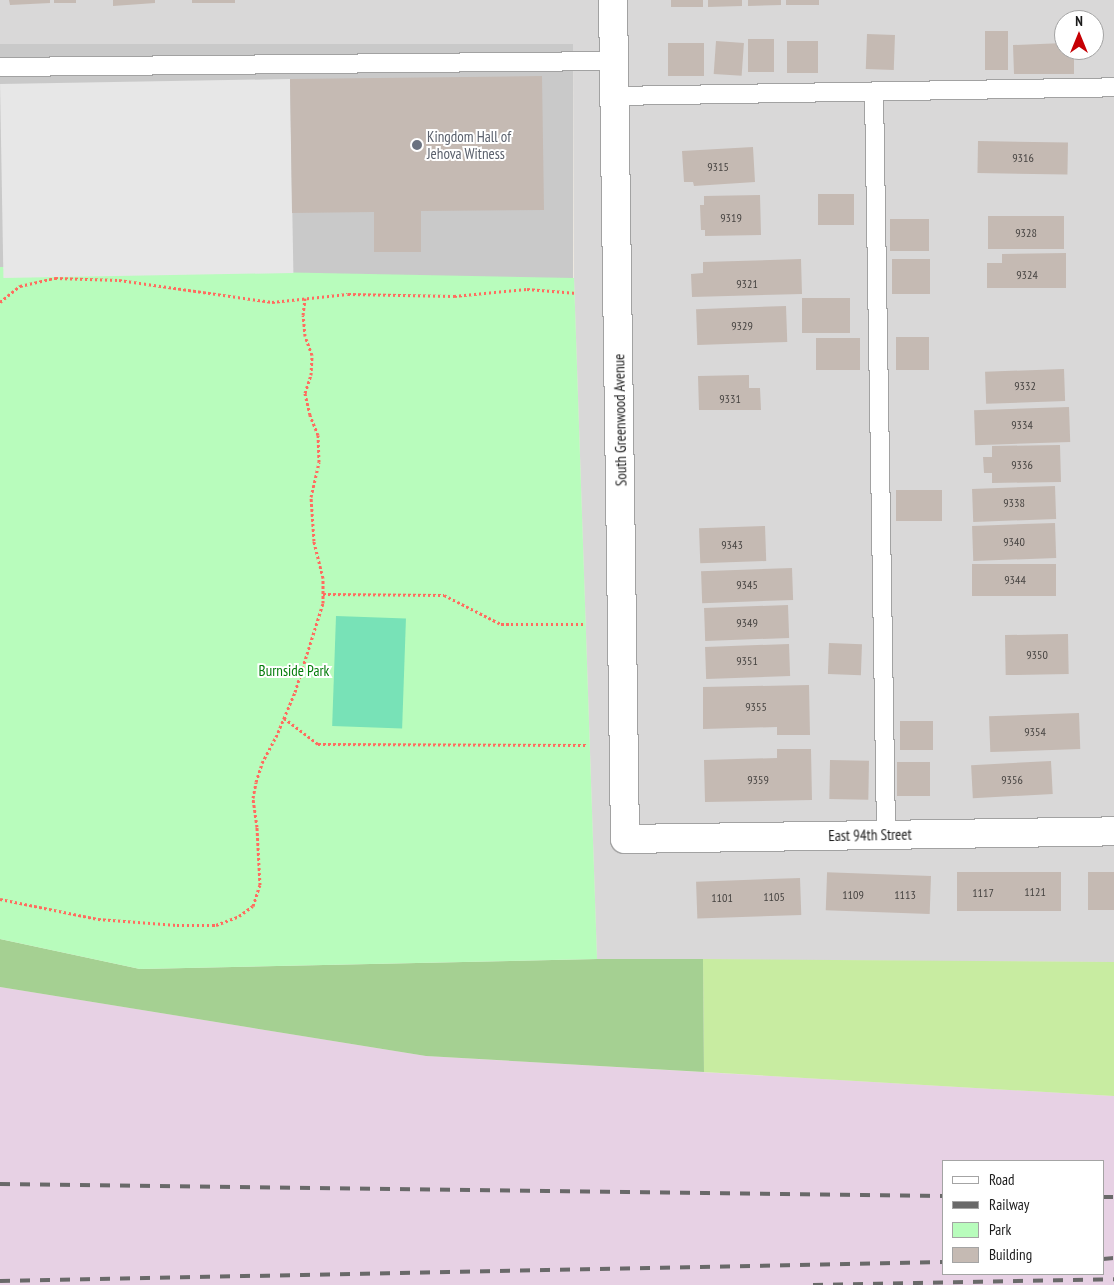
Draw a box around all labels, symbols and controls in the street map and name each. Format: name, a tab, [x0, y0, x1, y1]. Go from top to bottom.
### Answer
north arrow	[1054, 10, 1104, 60]
text: N	[1075, 12, 1083, 30]
place label: Kingdom Hall of Jehova Witness	[427, 127, 511, 162]
marker: Kingdom Hall of Jehova Witness	[411, 139, 423, 151]
house number: 9316	[1012, 151, 1034, 165]
house number: 9315	[707, 160, 729, 174]
house number: 9319	[720, 211, 742, 225]
house number: 9328	[1015, 226, 1037, 240]
house number: 9324	[1016, 268, 1038, 282]
house number: 9321	[736, 277, 758, 291]
house number: 9329	[731, 319, 753, 333]
street label: South Greenwood Avenue	[610, 353, 630, 487]
house number: 9332	[1014, 379, 1036, 393]
house number: 9331	[719, 392, 741, 406]
house number: 9334	[1011, 418, 1033, 432]
house number: 9336	[1011, 458, 1033, 472]
house number: 9338	[1003, 496, 1025, 510]
house number: 9340	[1003, 535, 1025, 549]
house number: 9343	[721, 538, 743, 552]
house number: 9344	[1004, 573, 1026, 587]
house number: 9345	[736, 578, 758, 592]
house number: 9349	[736, 616, 758, 630]
house number: 9350	[1026, 648, 1048, 662]
house number: 9351	[736, 654, 758, 668]
park label: Burnside Park	[259, 662, 329, 680]
house number: 9355	[745, 700, 767, 714]
house number: 9354	[1024, 725, 1046, 739]
house number: 9359	[747, 773, 769, 787]
house number: 9356	[1001, 773, 1023, 787]
street label: East 94th Street	[828, 825, 912, 845]
house number: 1121	[1024, 885, 1046, 899]
house number: 1117	[972, 886, 994, 900]
house number: 1109	[842, 888, 864, 902]
house number: 1113	[894, 888, 916, 902]
house number: 1105	[763, 890, 785, 904]
house number: 1101	[711, 891, 733, 905]
legend	[942, 1160, 1104, 1275]
text: Road	[989, 1170, 1015, 1189]
text: Railway	[989, 1195, 1029, 1214]
text: Park	[989, 1220, 1011, 1239]
text: Building	[989, 1245, 1032, 1264]

